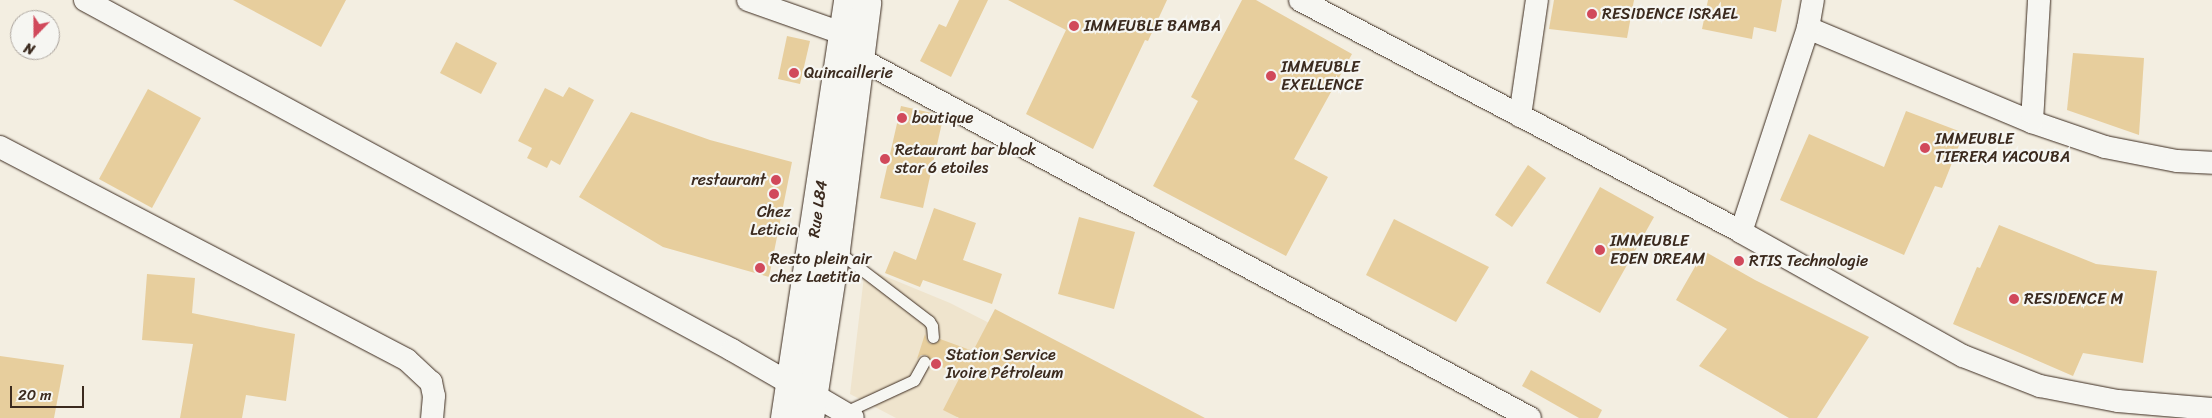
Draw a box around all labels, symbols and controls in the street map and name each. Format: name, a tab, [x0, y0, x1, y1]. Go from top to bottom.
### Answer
place label: RESIDENCE ISRAEL	[1602, 4, 1741, 24]
marker: RESIDENCE ISRAEL	[1586, 8, 1598, 20]
north arrow	[10, 10, 60, 60]
place label: IMMEUBLE BAMBA	[1084, 16, 1222, 36]
marker: IMMEUBLE BAMBA	[1068, 20, 1080, 32]
text: N	[20, 35, 39, 62]
place label: IMMEUBLE EXELLENCE	[1281, 57, 1363, 95]
place label: Quincaillerie	[804, 63, 893, 83]
marker: Quincaillerie	[788, 67, 800, 79]
marker: IMMEUBLE EXELLENCE	[1265, 70, 1277, 82]
place label: boutique	[912, 108, 973, 128]
marker: boutique	[896, 112, 908, 124]
place label: IMMEUBLE TIERERA YACOUBA	[1935, 129, 2070, 167]
place label: Retaurant bar black star 6 etoiles	[895, 140, 1036, 178]
marker: IMMEUBLE TIERERA YACOUBA	[1919, 142, 1931, 154]
marker: Retaurant bar black star 6 etoiles	[879, 153, 891, 165]
place label: restaurant	[691, 170, 766, 190]
marker: restaurant	[770, 174, 782, 186]
street label: Rue L84	[804, 179, 832, 239]
marker: Chez Leticia	[768, 188, 780, 200]
place label: Chez Leticia	[750, 202, 798, 240]
place label: IMMEUBLE EDEN DREAM	[1610, 231, 1704, 269]
marker: IMMEUBLE EDEN DREAM	[1594, 244, 1606, 256]
place label: Resto plein air chez Laetitia	[770, 249, 872, 287]
place label: RTIS Technologie	[1749, 251, 1868, 271]
marker: RTIS Technologie	[1733, 255, 1745, 267]
marker: Resto plein air chez Laetitia	[754, 262, 766, 274]
place label: RESIDENCE M	[2024, 289, 2123, 309]
marker: RESIDENCE M	[2008, 293, 2020, 305]
place label: Station Service Ivoire Pétroleum	[946, 345, 1064, 383]
marker: Station Service Ivoire Pétroleum	[930, 358, 942, 370]
scale bar	[12, 376, 86, 408]
text: 20 m	[18, 382, 52, 408]

